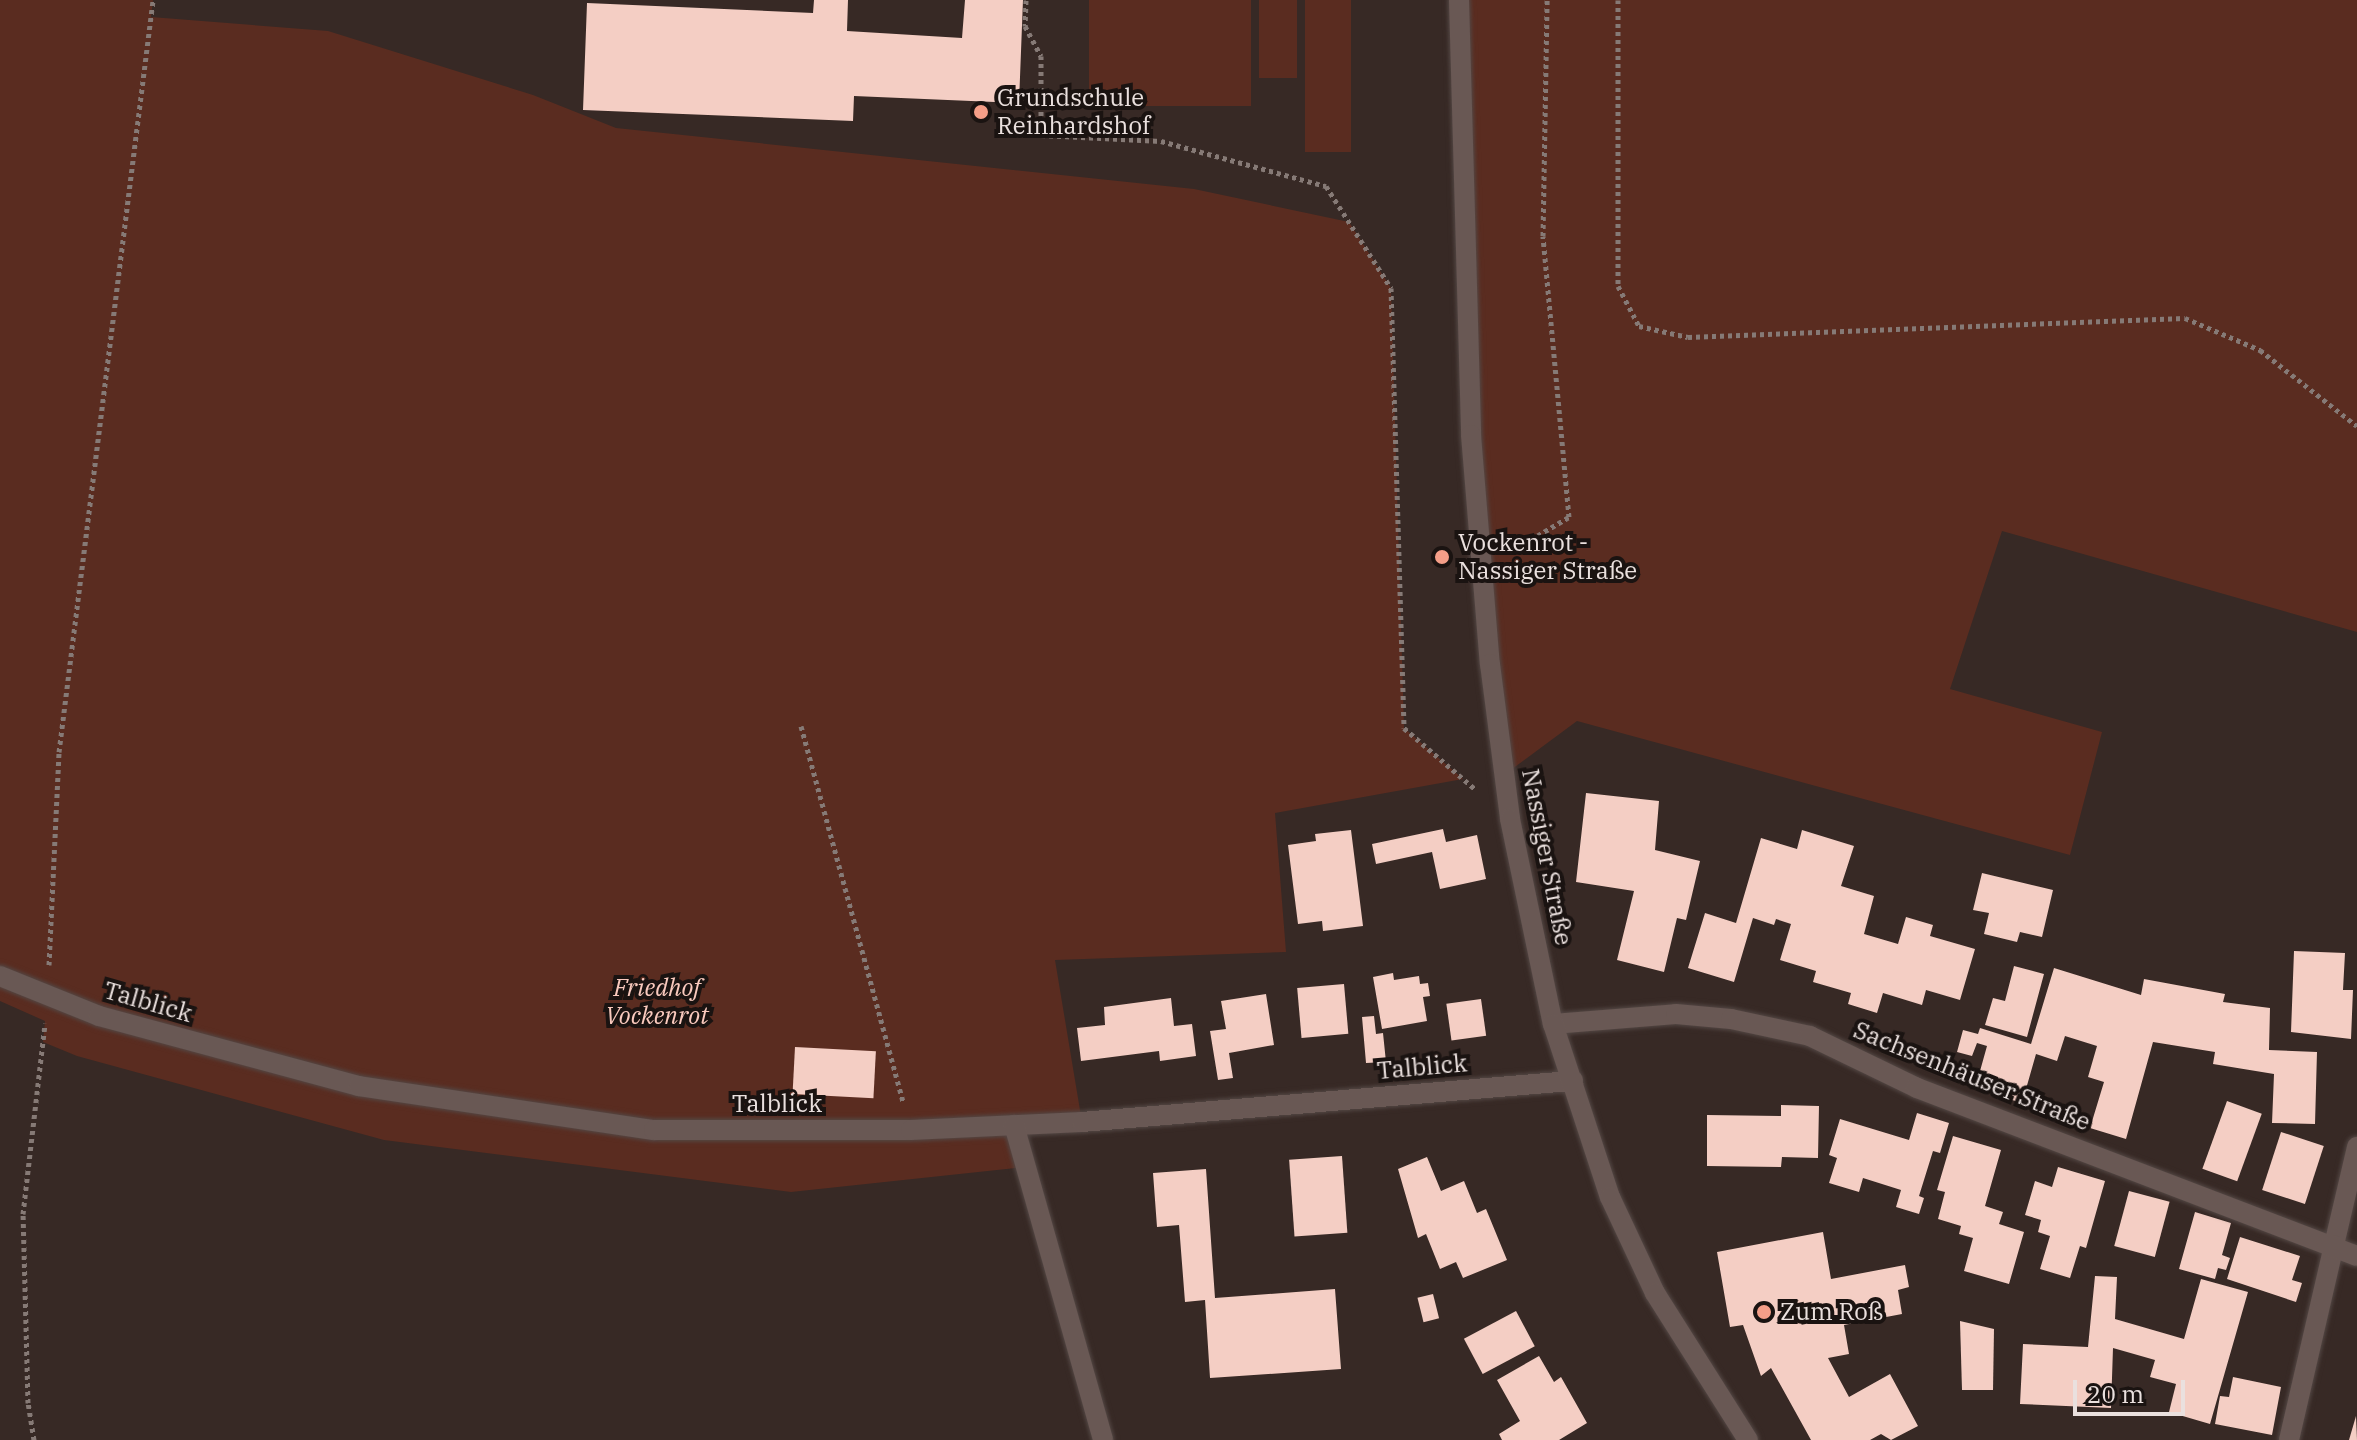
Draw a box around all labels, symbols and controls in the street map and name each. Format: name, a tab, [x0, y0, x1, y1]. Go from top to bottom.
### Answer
place label: Grundschule Reinhardshof	[997, 84, 1150, 140]
marker: Grundschule Reinhardshof	[972, 103, 990, 121]
place label: Vockenrot - Nassiger Straße	[1458, 529, 1637, 585]
marker: Vockenrot - Nassiger Straße	[1433, 548, 1451, 566]
street label: Nassiger Straße	[1516, 766, 1578, 948]
park label: Friedhof Vockenrot	[605, 974, 709, 1030]
street label: Talblick	[101, 976, 195, 1028]
street label: Sachsenhäuser Straße	[1849, 1015, 2095, 1137]
street label: Talblick	[1376, 1049, 1468, 1085]
street label: Talblick	[732, 1090, 822, 1118]
place label: Zum Roß	[1780, 1298, 1883, 1326]
marker: Zum Roß	[1755, 1303, 1773, 1321]
scale bar	[2077, 1364, 2189, 1414]
text: 20 m	[2087, 1378, 2144, 1410]

